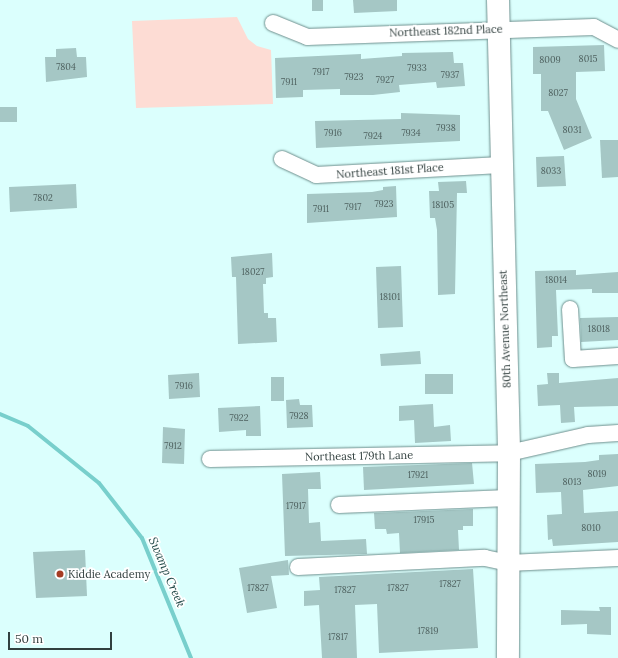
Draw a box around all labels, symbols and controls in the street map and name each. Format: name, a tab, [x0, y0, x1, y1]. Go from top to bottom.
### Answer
street label: Northeast 182nd Place	[389, 22, 503, 40]
house number: 8015	[579, 54, 597, 64]
house number: 8009	[539, 55, 561, 65]
house number: 7804	[56, 62, 76, 72]
house number: 7933	[407, 63, 427, 73]
house number: 7917	[313, 67, 329, 77]
house number: 7937	[441, 70, 459, 80]
house number: 7923	[344, 72, 364, 82]
house number: 7927	[376, 75, 394, 85]
house number: 7911	[281, 77, 297, 87]
house number: 8027	[548, 88, 568, 98]
house number: 7938	[436, 123, 456, 133]
house number: 8031	[563, 125, 581, 135]
house number: 7916	[324, 128, 342, 138]
house number: 7934	[401, 128, 421, 138]
house number: 7924	[364, 131, 382, 141]
street label: Northeast 181st Place	[336, 161, 444, 181]
house number: 8033	[541, 166, 561, 176]
house number: 7802	[33, 193, 53, 203]
house number: 7923	[374, 199, 394, 209]
house number: 18105	[432, 200, 454, 210]
house number: 7917	[345, 202, 361, 212]
house number: 7911	[313, 204, 329, 214]
house number: 18027	[242, 267, 264, 277]
street label: 80th Avenue Northeast	[496, 270, 514, 388]
house number: 18014	[545, 275, 567, 285]
house number: 18101	[380, 292, 400, 302]
house number: 18018	[588, 324, 610, 334]
house number: 7916	[175, 381, 193, 391]
house number: 7928	[289, 411, 309, 421]
house number: 7922	[229, 413, 249, 423]
house number: 7912	[164, 441, 182, 451]
street label: Northeast 179th Lane	[305, 448, 413, 464]
house number: 8019	[587, 469, 607, 479]
house number: 17921	[408, 470, 428, 480]
house number: 8013	[563, 477, 581, 487]
house number: 17917	[286, 501, 306, 511]
house number: 17915	[414, 515, 434, 525]
house number: 8010	[581, 523, 601, 533]
water label: Swamp Creek	[146, 535, 188, 609]
place label: Kiddie Academy	[68, 567, 150, 581]
marker: Kiddie Academy	[55, 569, 65, 579]
house number: 17827	[439, 579, 461, 589]
house number: 17827	[247, 583, 269, 593]
house number: 17827	[387, 583, 409, 593]
house number: 17827	[334, 585, 356, 595]
scale bar	[10, 624, 114, 650]
house number: 17819	[418, 626, 438, 636]
text: 50 m	[15, 631, 43, 646]
house number: 17817	[328, 632, 348, 642]

